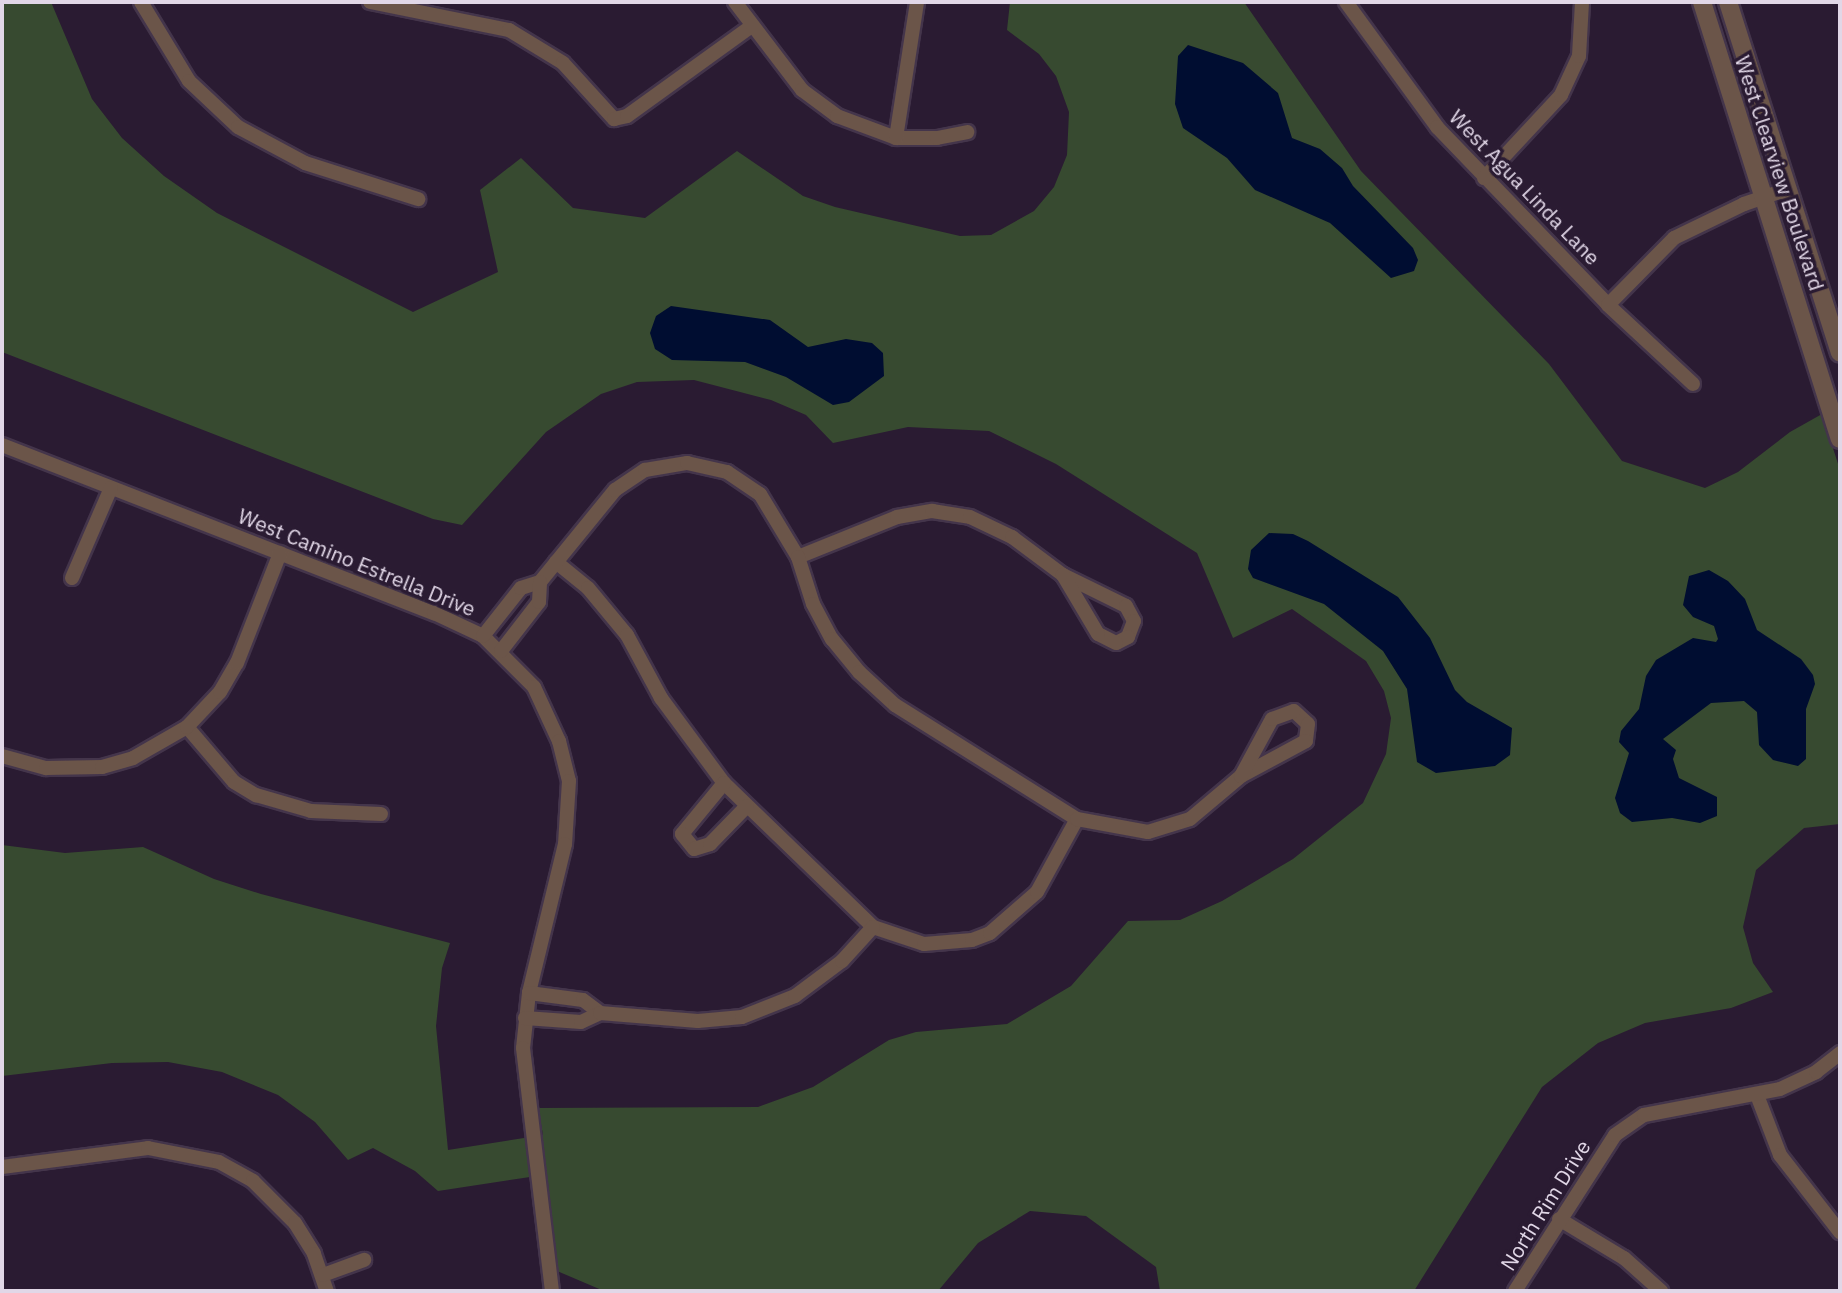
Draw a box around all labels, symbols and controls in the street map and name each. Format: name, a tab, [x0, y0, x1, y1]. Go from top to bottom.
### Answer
street label: West Clearview Boulevard	[1730, 52, 1830, 294]
street label: West Agua Linda Lane	[1444, 104, 1606, 270]
street label: West Camino Estrella Drive	[235, 503, 479, 621]
street label: North Rim Drive	[1495, 1135, 1595, 1275]

